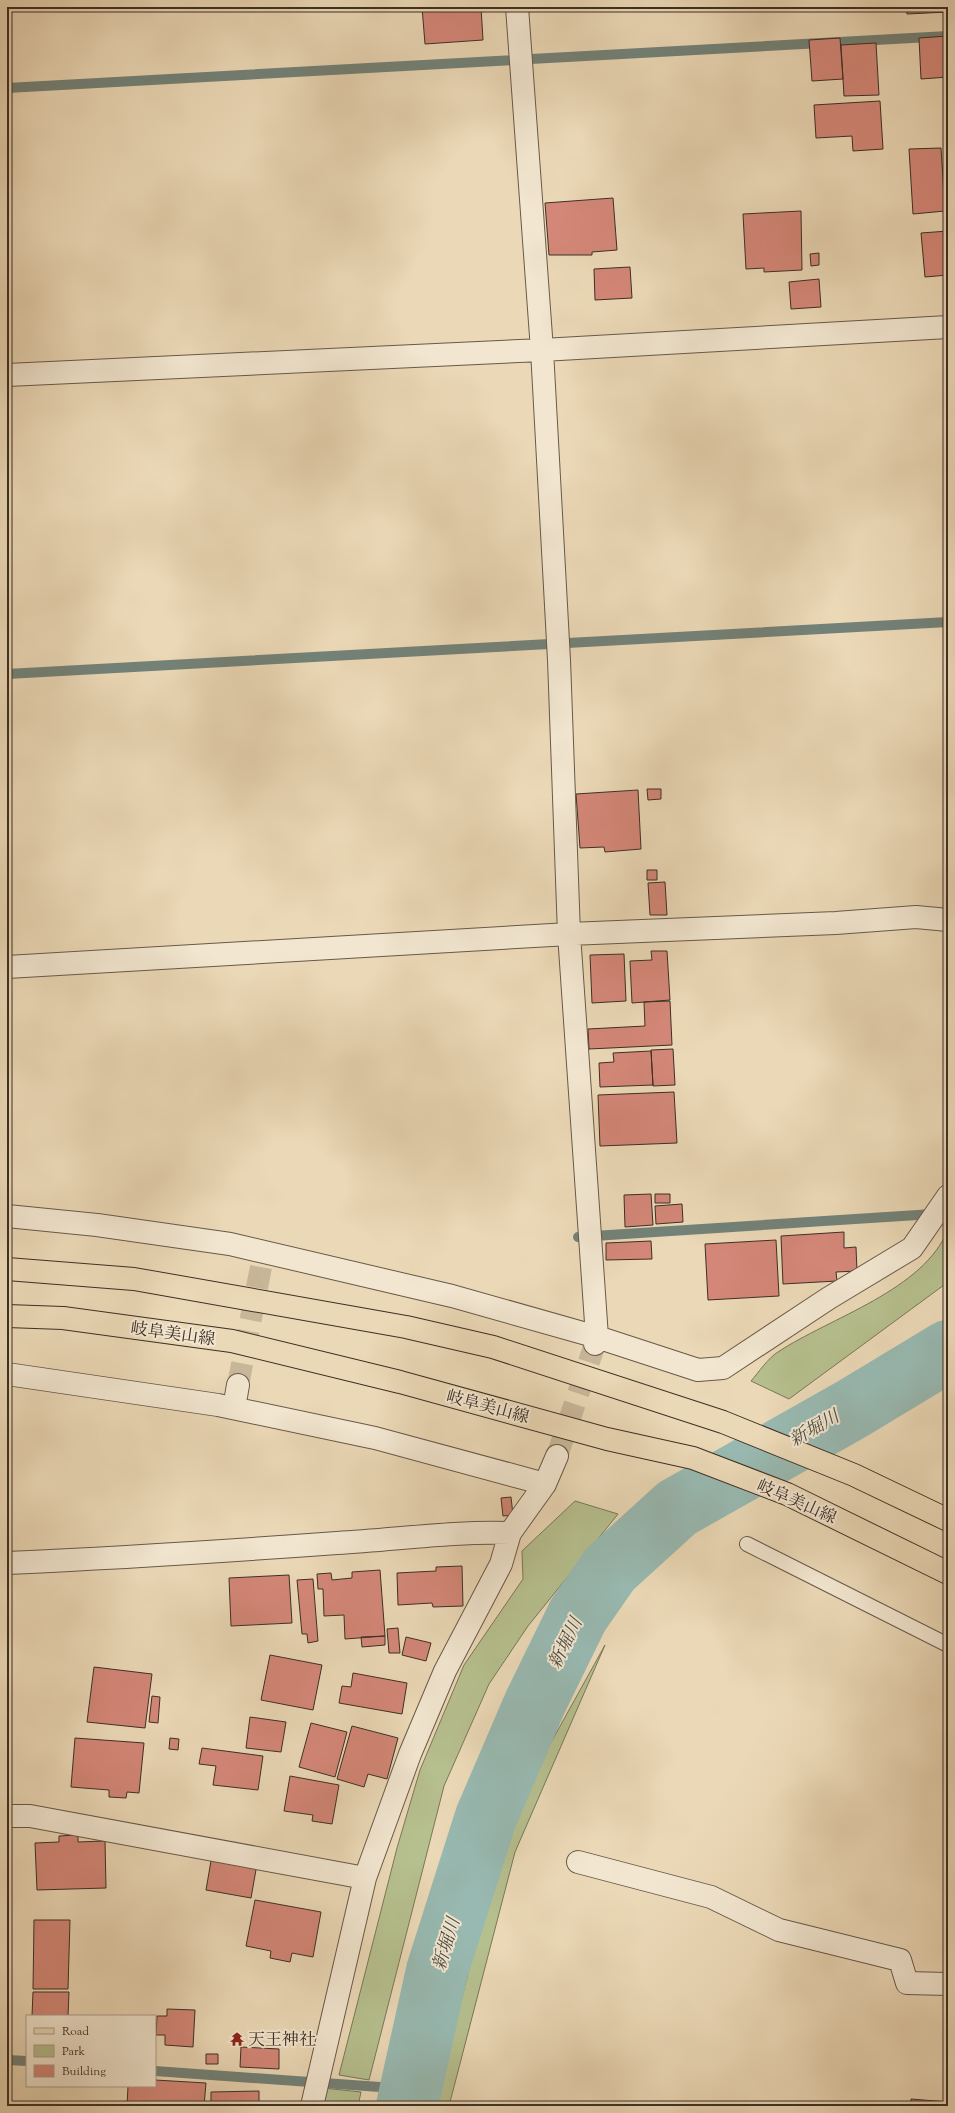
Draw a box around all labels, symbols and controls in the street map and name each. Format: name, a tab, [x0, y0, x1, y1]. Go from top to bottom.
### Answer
street label: 岐阜美山線	[129, 1317, 216, 1353]
street label: 岐阜美山線	[443, 1385, 532, 1431]
water label: 新堀川	[785, 1404, 847, 1454]
street label: 岐阜美山線	[752, 1475, 840, 1531]
water label: 新堀川	[543, 1612, 591, 1674]
water label: 新堀川	[428, 1913, 469, 1974]
legend	[26, 2015, 156, 2087]
text: Road	[62, 2023, 89, 2041]
place label: 天王神社	[248, 2029, 316, 2053]
temple icon: 天王神社	[229, 2031, 245, 2047]
text: Park	[62, 2043, 85, 2061]
text: Building	[62, 2063, 106, 2081]

